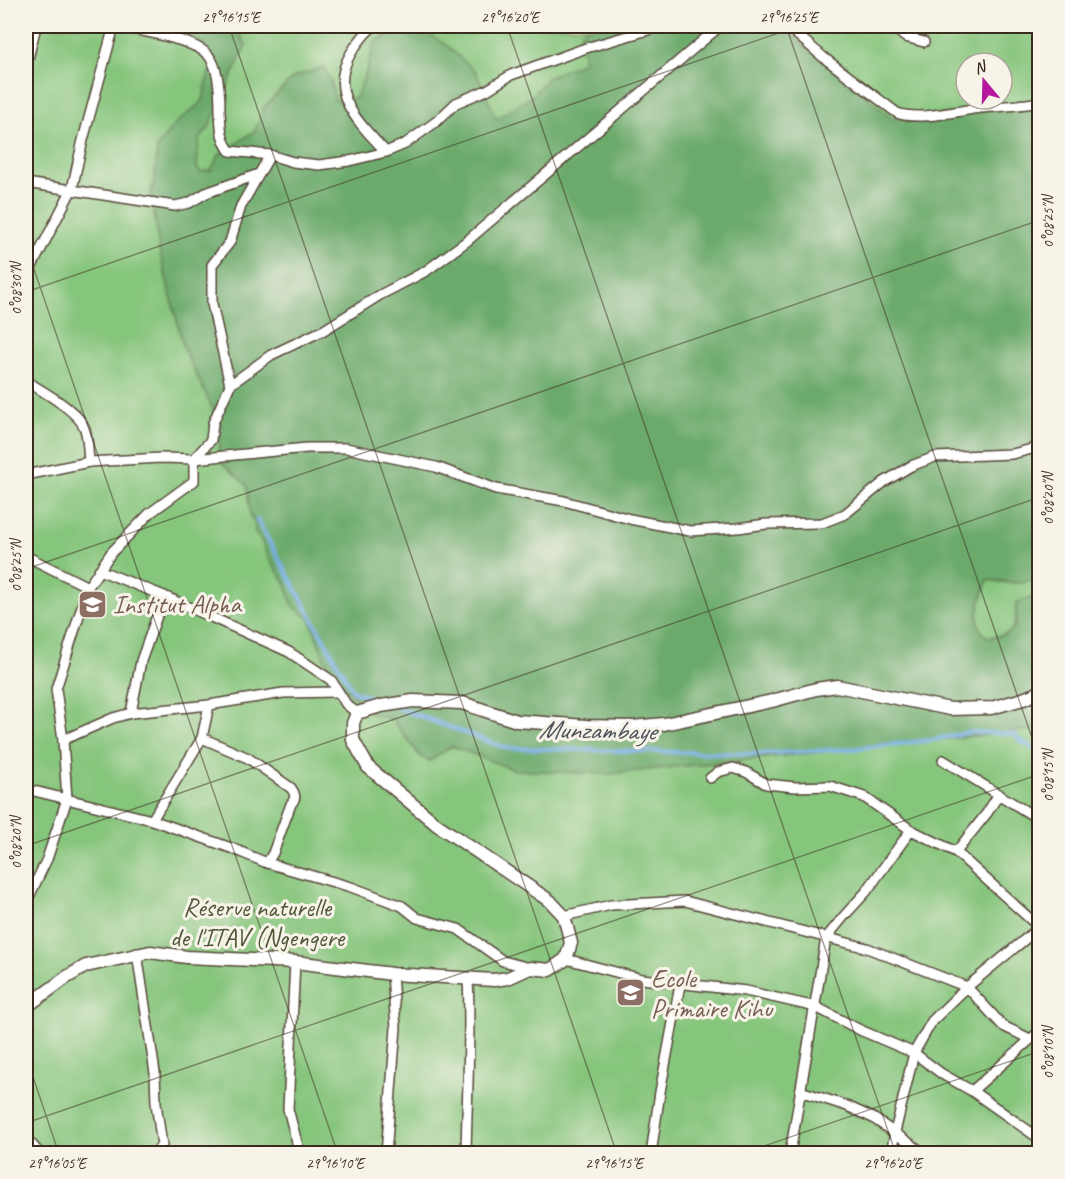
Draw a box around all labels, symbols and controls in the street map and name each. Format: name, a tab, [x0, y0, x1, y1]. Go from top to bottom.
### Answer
text: 29°16'15"E	[202, 8, 262, 27]
text: 29°16'20"E	[481, 8, 541, 27]
text: 29°16'25"E	[760, 8, 820, 27]
north arrow	[954, 51, 1014, 111]
text: N	[972, 56, 990, 79]
text: 0°08'25"N	[1039, 193, 1058, 248]
text: 0°08'30"N	[7, 260, 26, 315]
text: 0°08'20"N	[1039, 470, 1058, 525]
text: 0°08'25"N	[7, 537, 26, 592]
school or university icon: Institut Alpha	[76, 588, 108, 620]
place label: Institut Alpha	[113, 588, 242, 621]
water label: Munzambaye	[538, 712, 660, 748]
text: 0°08'15"N	[1039, 747, 1058, 802]
text: 0°08'20"N	[7, 814, 26, 869]
park label: Réserve naturelle de l'ITAV (Ngengere	[170, 891, 346, 954]
place label: Ecole Primaire Kihu	[651, 962, 774, 1025]
school or university icon: Ecole Primaire Kihu	[614, 977, 646, 1009]
text: 0°08'10"N	[1039, 1024, 1058, 1079]
text: 29°16'05"E	[28, 1154, 88, 1173]
text: 29°16'10"E	[306, 1154, 366, 1173]
text: 29°16'15"E	[585, 1154, 645, 1173]
text: 29°16'20"E	[864, 1154, 924, 1173]

